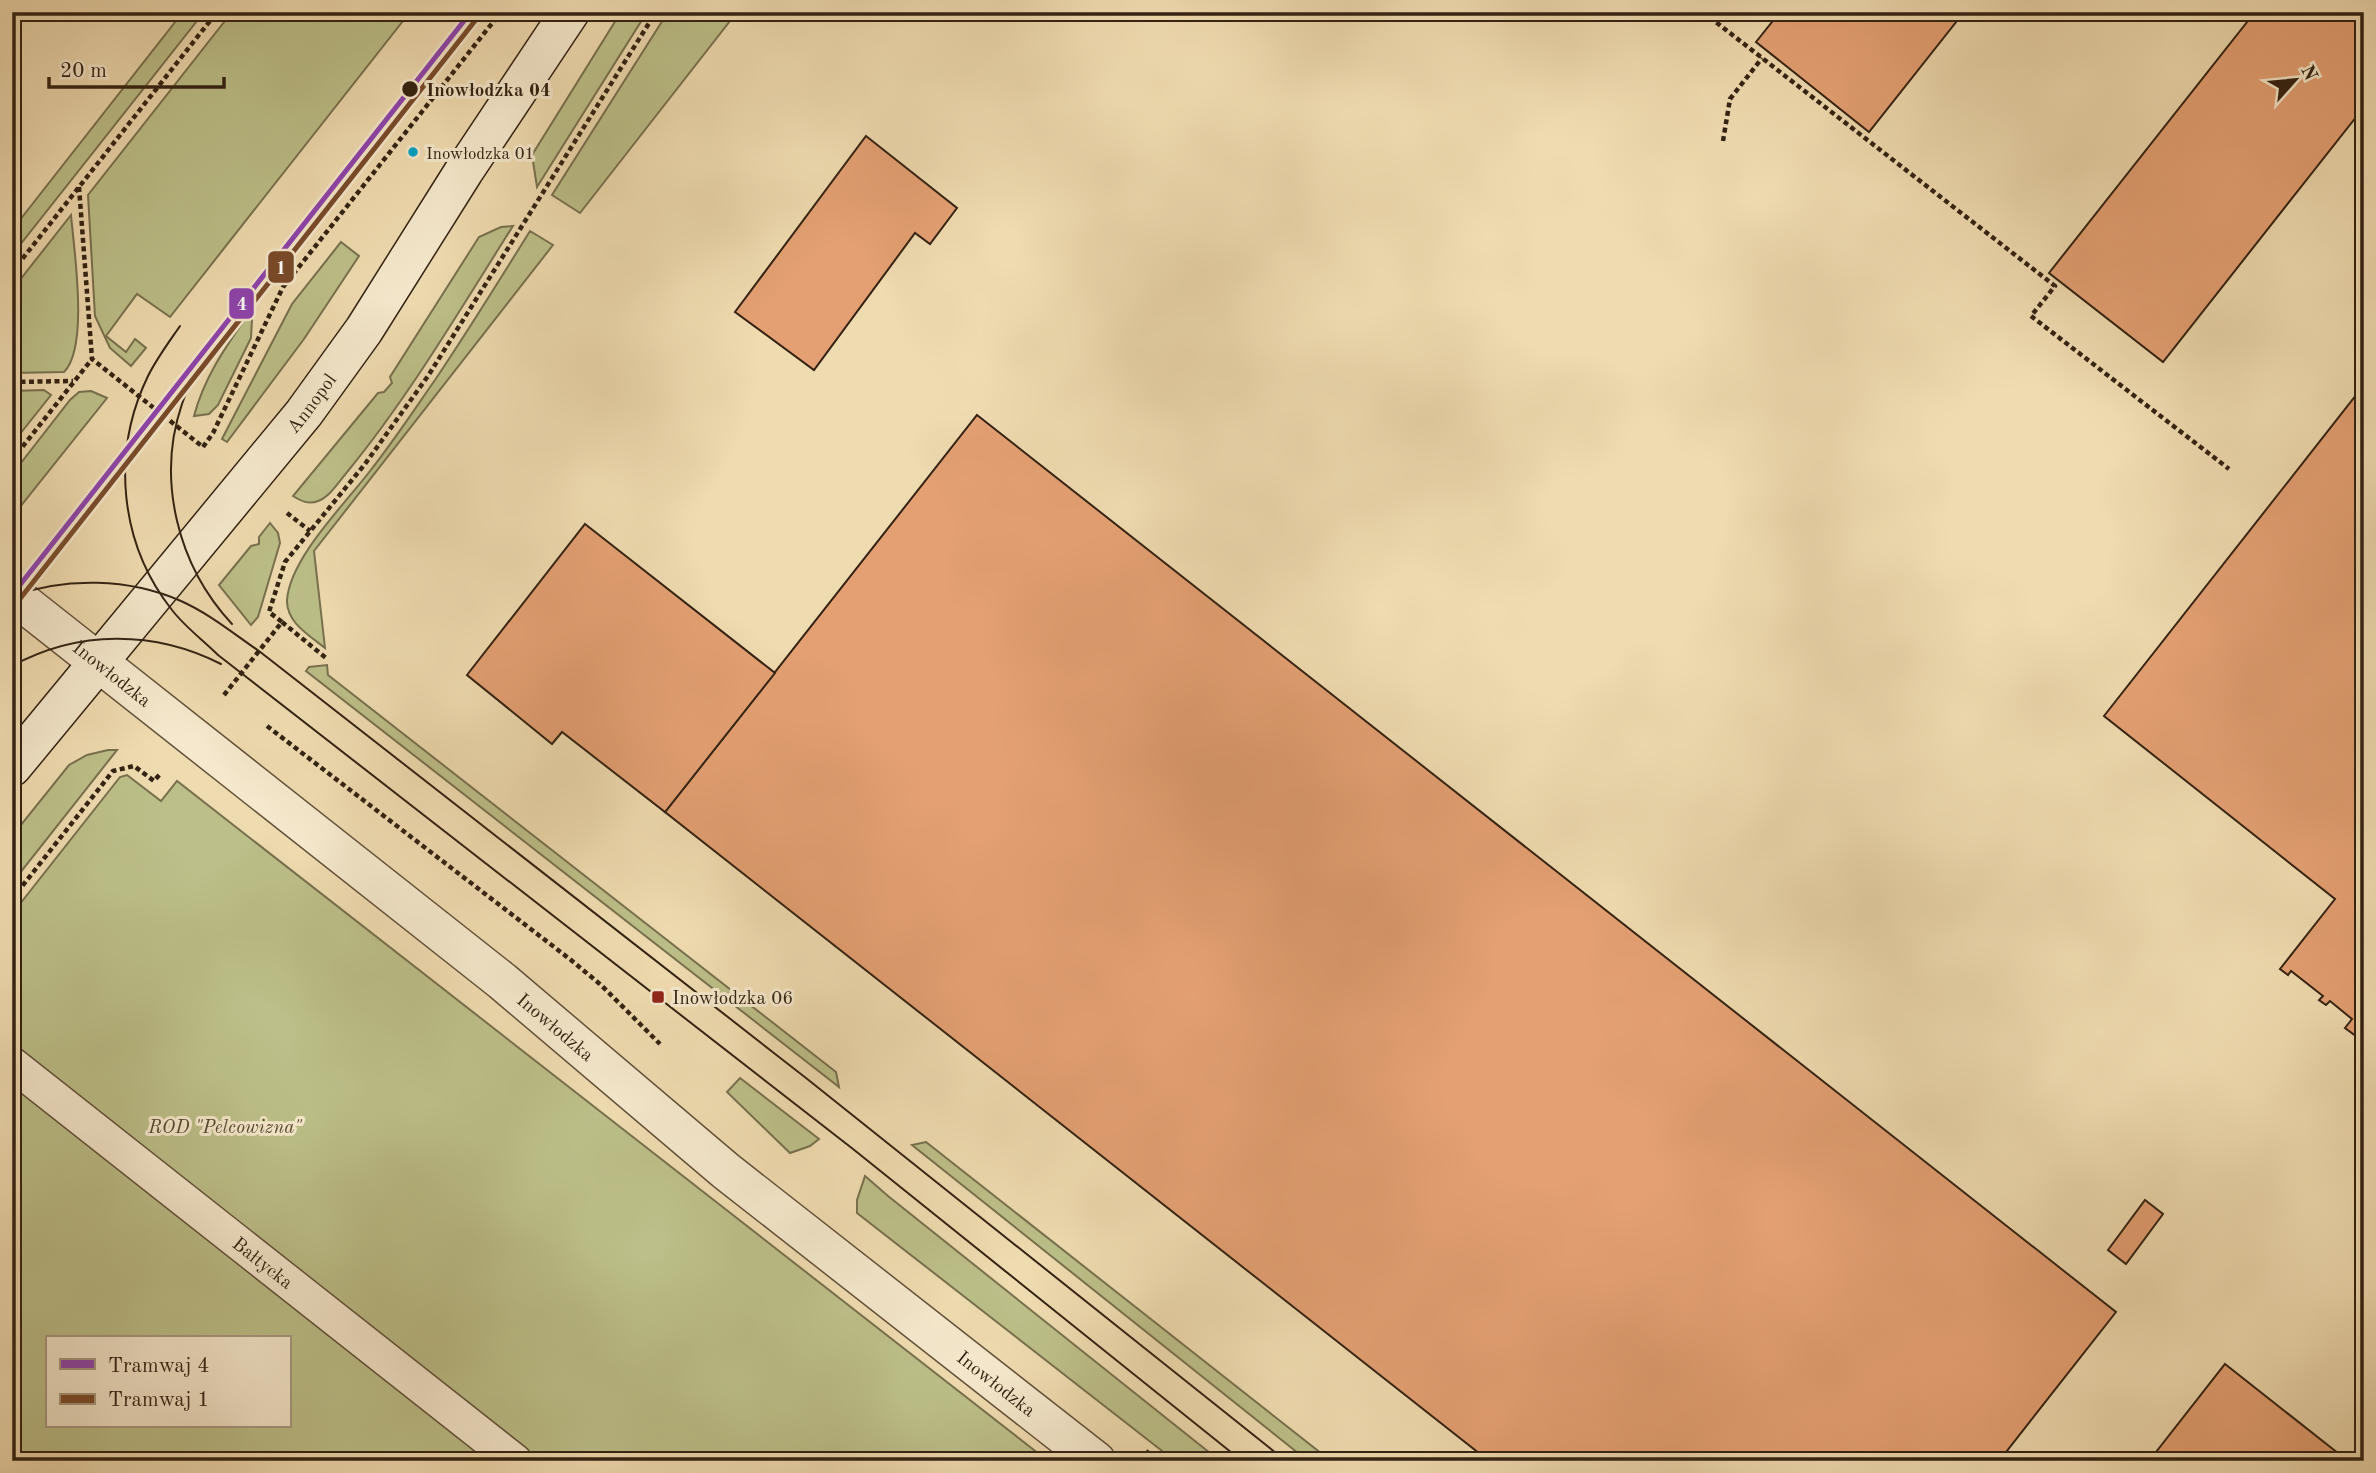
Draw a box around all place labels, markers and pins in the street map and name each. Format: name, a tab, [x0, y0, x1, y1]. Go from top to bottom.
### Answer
marker: Inowłodzka 04	[400, 79, 420, 99]
place label: Inowłodzka 04	[426, 82, 551, 101]
marker: Inowłodzka 01	[406, 145, 420, 159]
place label: Inowłodzka 01	[426, 146, 534, 163]
marker: Inowłodzka 06	[650, 989, 666, 1005]
place label: Inowłodzka 06	[672, 990, 793, 1009]

